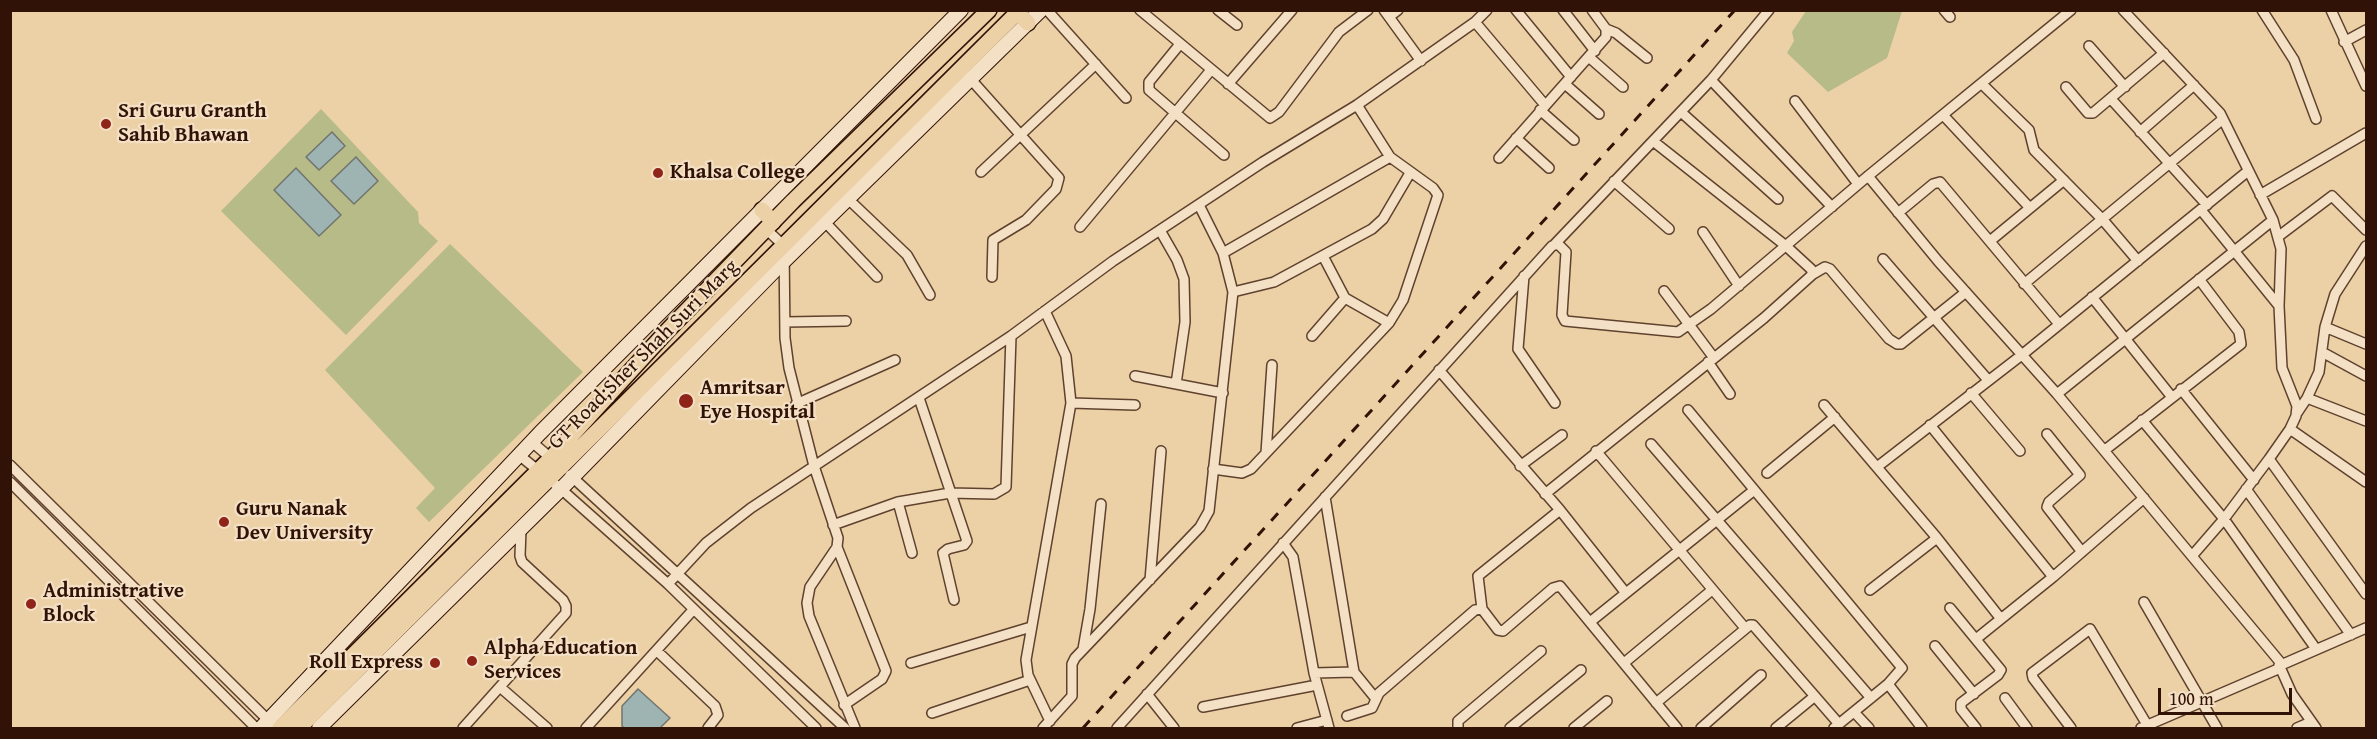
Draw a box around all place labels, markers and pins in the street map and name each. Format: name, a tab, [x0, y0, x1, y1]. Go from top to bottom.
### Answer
place label: Sri Guru Granth Sahib Bhawan	[118, 99, 267, 149]
marker: Sri Guru Granth Sahib Bhawan	[99, 117, 113, 131]
place label: Khalsa College	[670, 160, 805, 186]
marker: Khalsa College	[651, 166, 665, 180]
place label: Amritsar Eye Hospital	[700, 376, 815, 426]
marker: Amritsar Eye Hospital	[677, 392, 695, 410]
place label: Guru Nanak Dev University	[236, 497, 373, 547]
marker: Guru Nanak Dev University	[217, 515, 231, 529]
place label: Administrative Block	[43, 579, 184, 629]
marker: Administrative Block	[24, 597, 38, 611]
place label: Alpha Education Services	[484, 636, 638, 686]
place label: Roll Express	[309, 650, 423, 676]
marker: Alpha Education Services	[465, 654, 479, 668]
marker: Roll Express	[428, 656, 442, 670]

